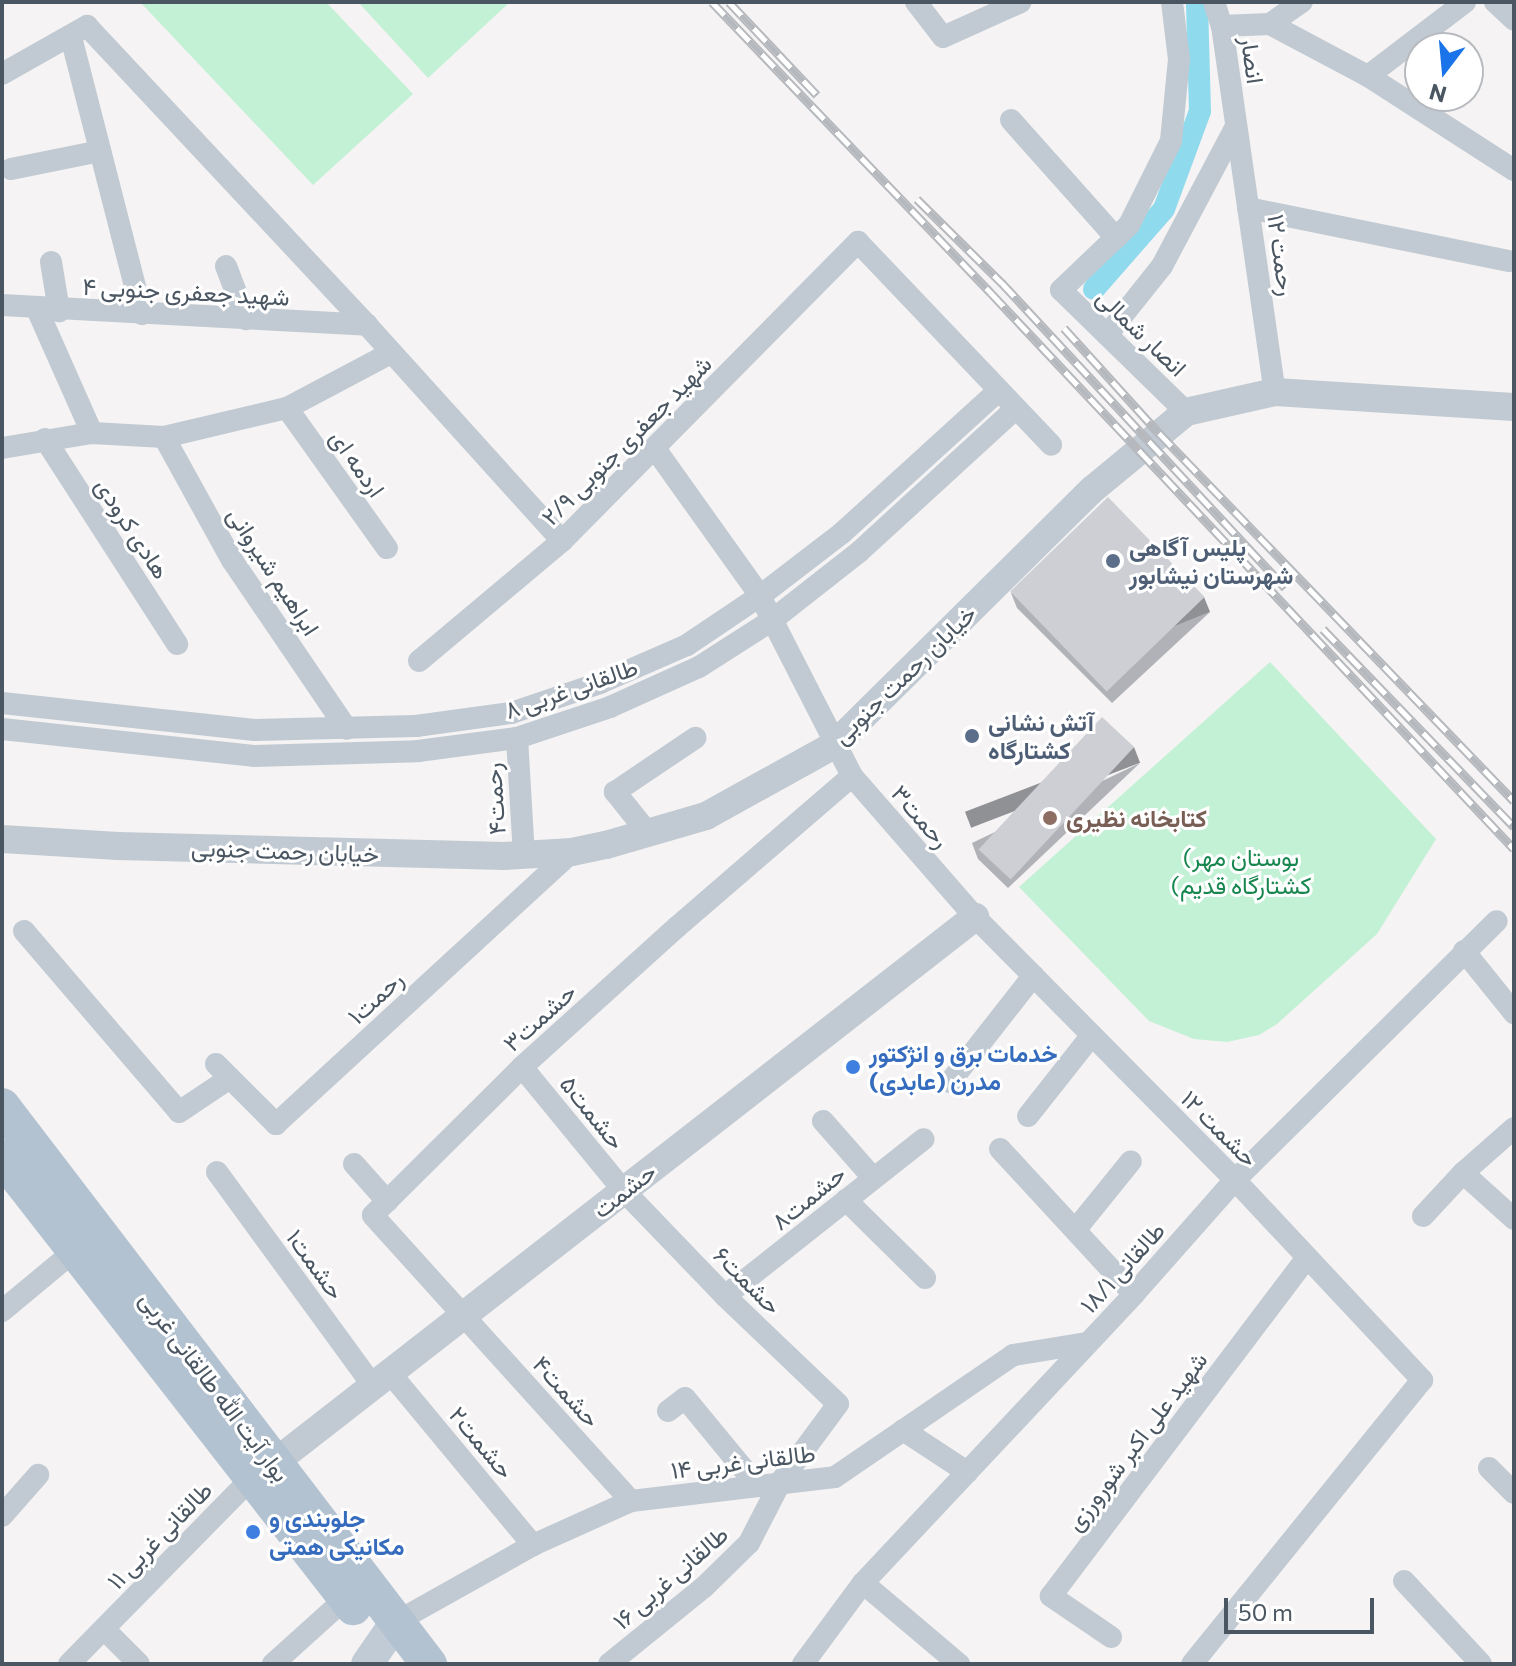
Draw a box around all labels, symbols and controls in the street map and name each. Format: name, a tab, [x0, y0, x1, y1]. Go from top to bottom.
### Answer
north arrow	[1404, 32, 1484, 112]
street label: انصار	[1235, 34, 1271, 86]
text: N	[1426, 78, 1449, 109]
street label: رحمت ۱۲	[1262, 212, 1302, 298]
street label: شهید جعفری جنوبی ۴	[82, 271, 290, 311]
street label: انصار شمالی	[1091, 282, 1193, 382]
street label: شهید جعفری جنوبی ۲/۹	[535, 349, 717, 531]
street label: اردمه ای	[324, 424, 392, 502]
street label: هادی کرودی	[90, 472, 176, 584]
street label: ابراهیم شیروانی	[222, 501, 326, 641]
place label: پلیس آگاهی شهرستان نیشابور	[1129, 533, 1293, 589]
marker: پلیس آگاهی شهرستان نیشابور	[1104, 552, 1122, 570]
street label: خیابان رحمت جنوبی	[826, 598, 982, 750]
street label: طالقانی غربی ۸	[501, 652, 641, 724]
place label: آتش نشانی کشتارگاه	[988, 708, 1094, 764]
marker: آتش نشانی کشتارگاه	[963, 727, 981, 745]
street label: رحمت۴	[477, 762, 511, 836]
street label: رحمت۳	[886, 779, 956, 853]
place label: کتابخانه نظیری	[1066, 804, 1207, 832]
marker: کتابخانه نظیری	[1041, 809, 1059, 827]
street label: خیابان رحمت جنوبی	[191, 832, 379, 868]
park label: (بوستان مهر (کشتارگاه قدیم	[1171, 843, 1311, 899]
street label: رحمت۱	[341, 964, 409, 1030]
street label: حشمت۳	[497, 977, 581, 1057]
place label: خدمات برق و انژکتور مدرن (عابدی)	[869, 1039, 1058, 1095]
marker: خدمات برق و انژکتور مدرن (عابدی)	[844, 1058, 862, 1076]
street label: حشمت۵	[555, 1069, 631, 1155]
street label: حشمت ۱۲	[1176, 1084, 1264, 1172]
street label: حشمت	[587, 1156, 661, 1224]
street label: حشمت۸	[765, 1159, 851, 1235]
street label: طالقانی ۱۸/۱	[1074, 1215, 1170, 1319]
street label: حشمت۱	[281, 1223, 351, 1305]
street label: حشمت۶	[708, 1240, 788, 1320]
street label: بوار آیت الله طالقانی غربی	[134, 1285, 296, 1487]
street label: شهید علی اکبر شورورزی	[1059, 1346, 1213, 1536]
street label: حشمت۴	[527, 1349, 607, 1433]
street label: حشمت۲	[444, 1400, 520, 1484]
street label: طالقانی غربی ۱۴	[669, 1438, 817, 1484]
street label: طالقانی غربی ۱۱	[101, 1475, 217, 1595]
place label: جلوبندی و مکانیکی همتی	[269, 1504, 404, 1560]
street label: طالقانی غربی ۱۶	[606, 1519, 734, 1635]
marker: جلوبندی و مکانیکی همتی	[244, 1523, 262, 1541]
scale bar	[1228, 1582, 1378, 1632]
text: 50 m	[1238, 1597, 1293, 1626]

